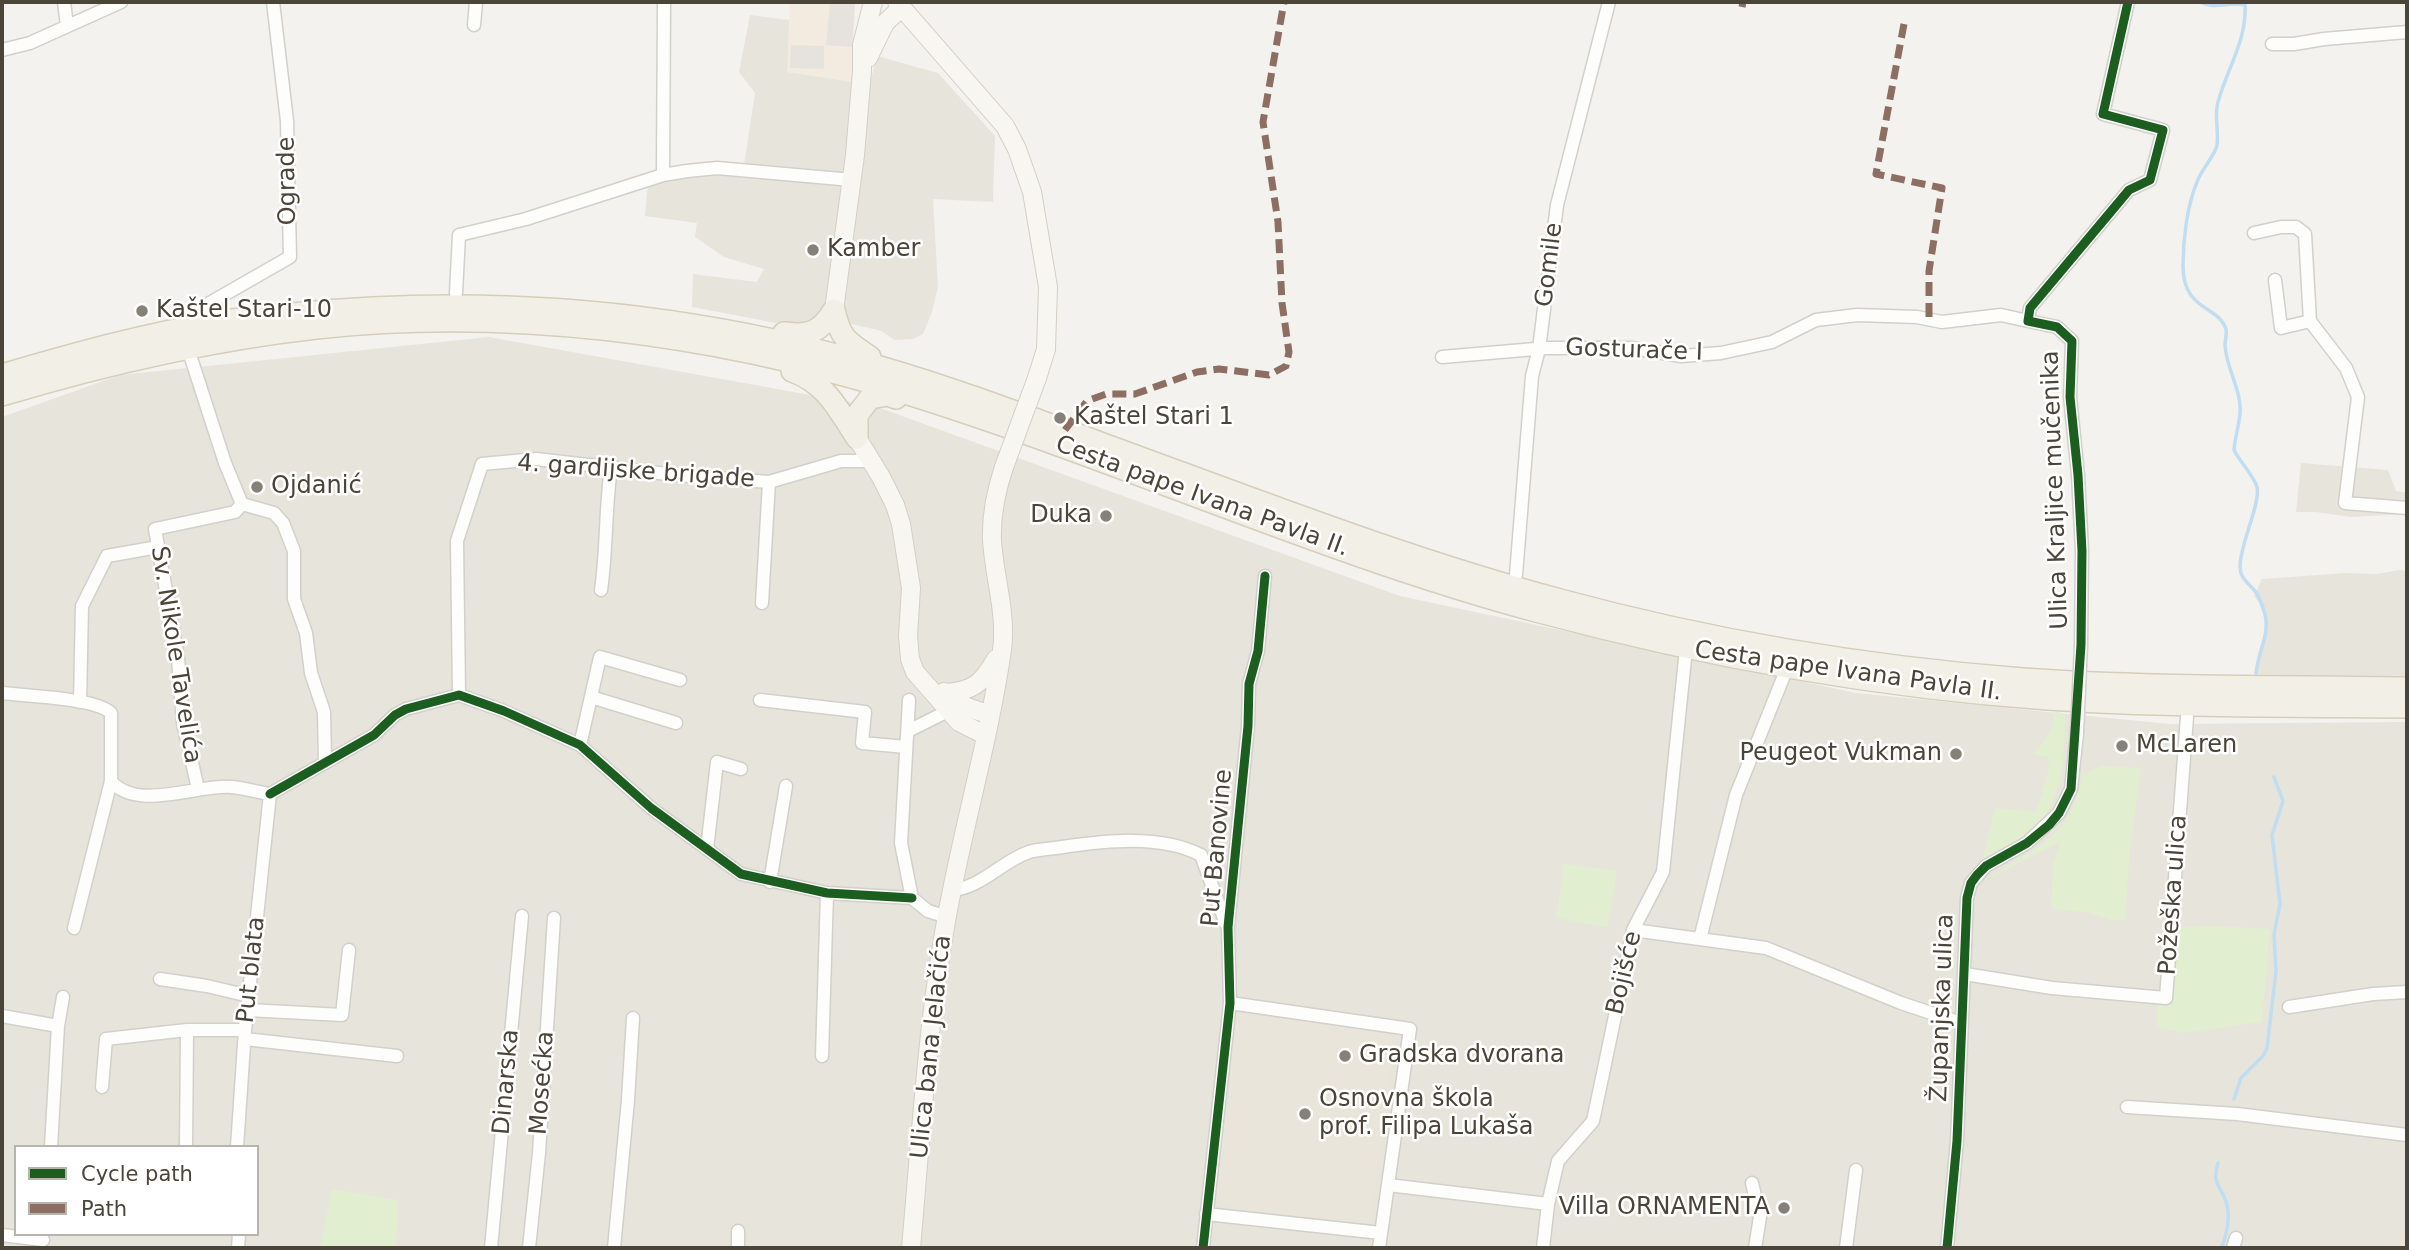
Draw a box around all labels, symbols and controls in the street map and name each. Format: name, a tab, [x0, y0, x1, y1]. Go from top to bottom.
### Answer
street label: Ograde	[273, 136, 303, 226]
street label: Gomile	[1531, 221, 1569, 309]
place label: Kamber	[827, 236, 920, 264]
marker: Kamber	[805, 242, 821, 258]
place label: Kaštel Stari-10	[156, 297, 332, 325]
marker: Kaštel Stari-10	[134, 303, 150, 319]
street label: Gosturače I	[1565, 334, 1703, 368]
street label: Ulica Kraljice mučenika	[2037, 350, 2075, 630]
place label: Kaštel Stari 1	[1074, 404, 1234, 432]
marker: Kaštel Stari 1	[1052, 410, 1068, 426]
street label: Cesta pape Ivana Pavla II.	[1051, 430, 1353, 564]
street label: 4. gardijske brigade	[516, 449, 756, 495]
place label: Ojdanić	[271, 473, 362, 501]
marker: Ojdanić	[249, 479, 265, 495]
place label: Duka	[1030, 502, 1092, 530]
marker: Duka	[1098, 508, 1114, 524]
street label: Sv. Nikole Tavelića	[144, 544, 206, 766]
street label: Cesta pape Ivana Pavla II.	[1693, 636, 2003, 708]
place label: McLaren	[2136, 732, 2237, 760]
marker: McLaren	[2114, 738, 2130, 754]
place label: Peugeot Vukman	[1739, 740, 1942, 768]
marker: Peugeot Vukman	[1948, 746, 1964, 762]
street label: Put Banovine	[1197, 768, 1239, 928]
street label: Požeška ulica	[2154, 814, 2194, 976]
street label: Županjska ulica	[1925, 913, 1961, 1103]
street label: Put blata	[232, 915, 272, 1025]
street label: Bojišće	[1601, 928, 1649, 1018]
street label: Ulica bana Jelačića	[906, 934, 958, 1160]
street label: Dinarska	[488, 1028, 526, 1136]
street label: Mosećka	[525, 1030, 561, 1136]
place label: Gradska dvorana	[1359, 1042, 1564, 1070]
marker: Gradska dvorana	[1337, 1048, 1353, 1064]
place label: Osnovna škola prof. Filipa Lukaša	[1319, 1086, 1533, 1142]
marker: Osnovna škola prof. Filipa Lukaša	[1297, 1106, 1313, 1122]
legend	[14, 1145, 259, 1236]
text: Cycle path	[81, 1162, 193, 1186]
place label: Villa ORNAMENTA	[1559, 1194, 1770, 1222]
text: Path	[81, 1197, 127, 1221]
marker: Villa ORNAMENTA	[1776, 1200, 1792, 1216]

